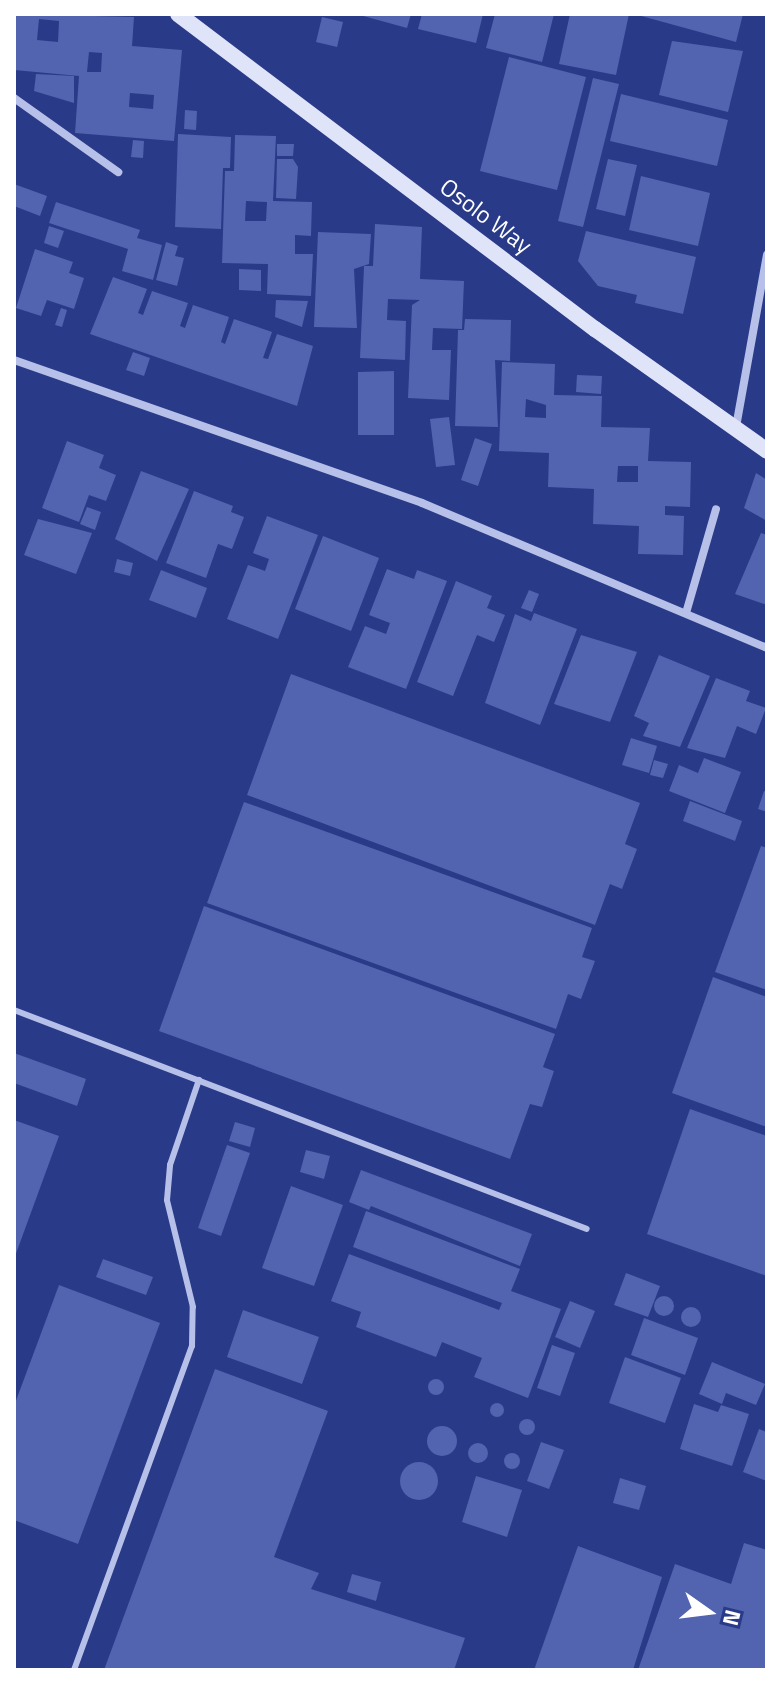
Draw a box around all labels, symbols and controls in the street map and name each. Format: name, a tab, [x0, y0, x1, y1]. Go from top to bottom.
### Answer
street label: Osolo Way	[434, 172, 538, 260]
north arrow	[669, 1572, 749, 1652]
text: N	[714, 1606, 751, 1629]

